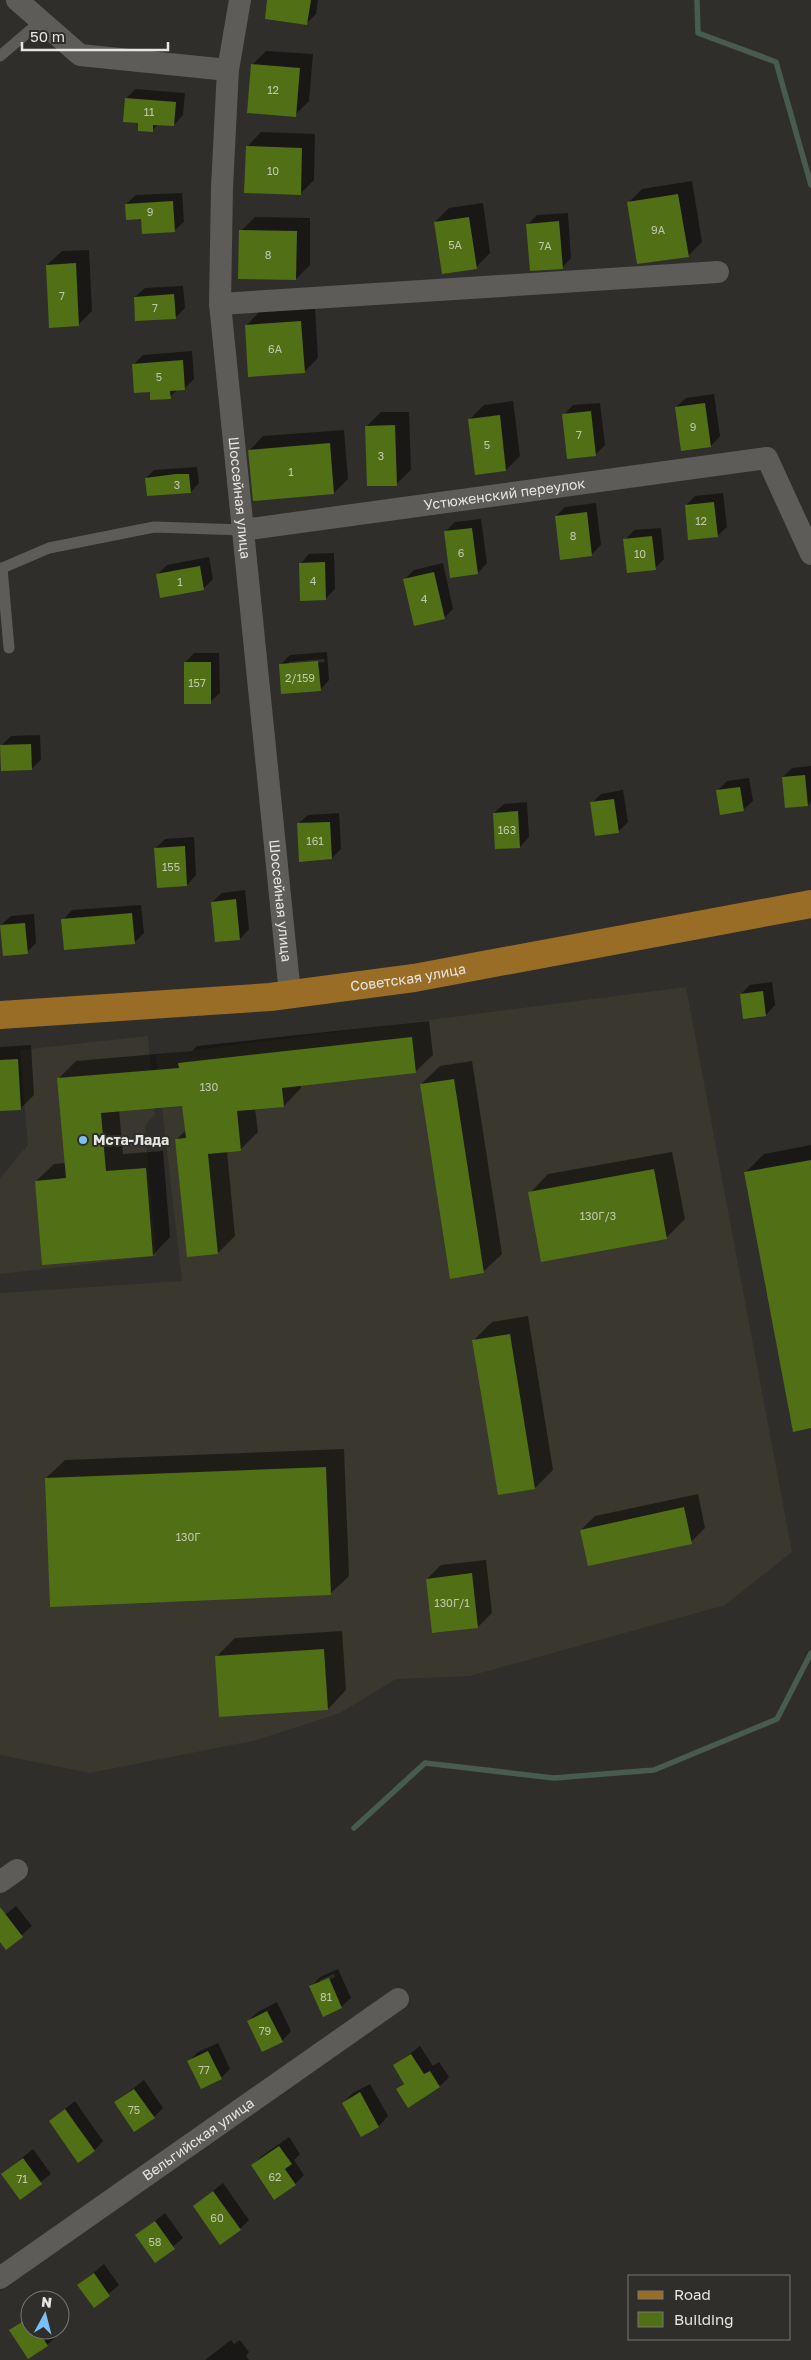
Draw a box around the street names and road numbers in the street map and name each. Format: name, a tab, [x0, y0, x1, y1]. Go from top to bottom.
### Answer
street label: Шоссейная улица	[225, 436, 255, 560]
street label: Устюженский переулок	[423, 474, 586, 513]
street label: Шоссейная улица	[266, 839, 296, 963]
street label: Советская улица	[349, 960, 467, 994]
street label: Вельгийская улица	[139, 2094, 257, 2184]

